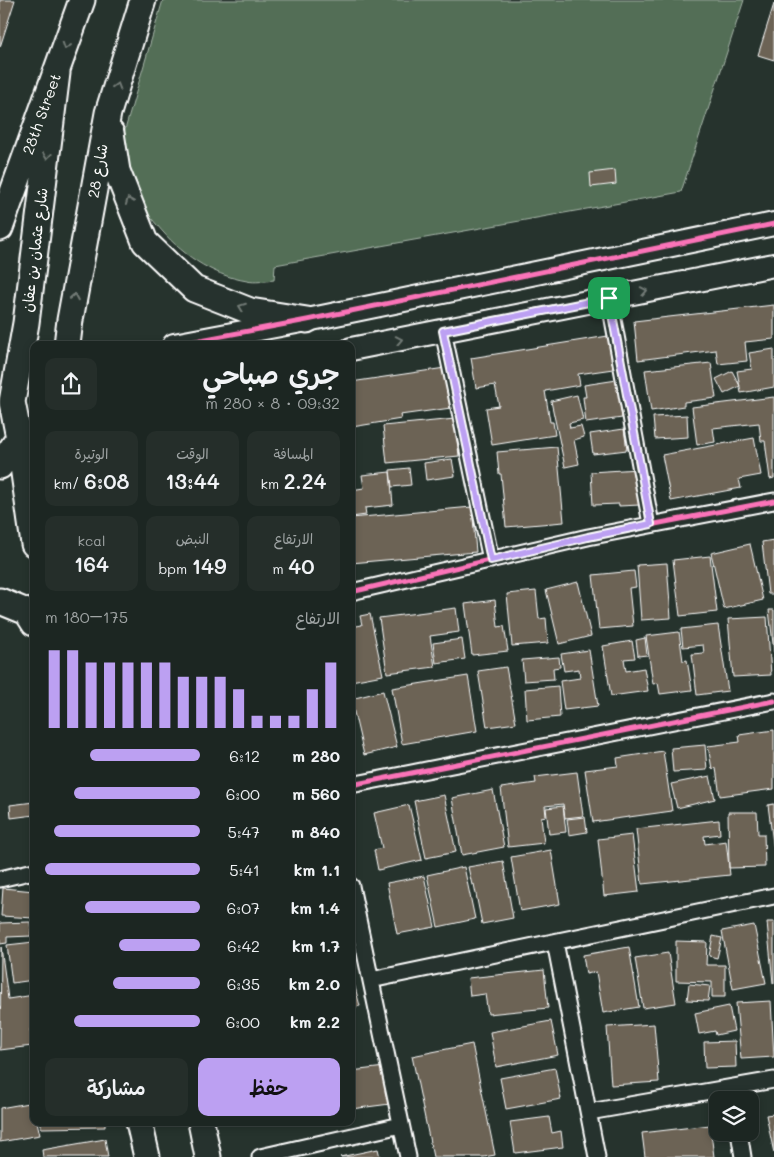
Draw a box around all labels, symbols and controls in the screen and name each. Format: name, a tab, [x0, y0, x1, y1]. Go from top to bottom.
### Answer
one-way arrow	[62, 41, 72, 50]
street label: 28th Street	[17, 70, 65, 157]
one-way arrow	[111, 83, 121, 91]
street label: شارع 28	[82, 142, 113, 200]
one-way arrow	[42, 153, 53, 161]
street label: شارع عثمان بن عفان	[16, 186, 53, 313]
one-way arrow	[125, 198, 135, 206]
pin	[588, 277, 630, 319]
icon: arrive	[595, 284, 623, 312]
one-way arrow	[640, 286, 649, 296]
one-way arrow	[69, 292, 79, 301]
one-way arrow	[238, 303, 247, 314]
one-way arrow	[395, 335, 404, 346]
text: جري صباحي	[202, 355, 340, 391]
button: share	[45, 358, 97, 410]
text: 09:32 · 8 × 280 m	[205, 392, 340, 413]
text: الوتيرة	[75, 444, 108, 463]
text: الوقت	[176, 444, 209, 463]
text: المسافة	[274, 444, 313, 463]
text: 6:08	[84, 467, 130, 494]
text: 13:44	[165, 467, 220, 494]
text: 2.24	[284, 467, 326, 494]
text: /km	[54, 474, 84, 493]
text: km	[261, 474, 284, 493]
text: النبض	[176, 529, 209, 548]
text: الارتفاع	[274, 529, 313, 548]
text: kcal	[78, 531, 105, 550]
text: 164	[74, 550, 109, 577]
text: 149	[192, 552, 227, 579]
text: 40	[288, 552, 314, 579]
text: bpm	[158, 559, 192, 578]
text: m	[273, 559, 288, 578]
text: 175–180 m	[45, 606, 128, 627]
text: الارتفاع	[295, 607, 340, 628]
text: 6:12	[229, 745, 260, 766]
text: 280 m	[292, 745, 340, 766]
text: 6:00	[226, 783, 260, 804]
text: 560 m	[292, 783, 340, 804]
text: 5:47	[227, 821, 260, 842]
text: 840 m	[291, 821, 340, 842]
text: 5:41	[229, 859, 260, 880]
text: 1.1 km	[294, 859, 340, 880]
text: 6:07	[227, 897, 260, 918]
text: 1.4 km	[291, 897, 340, 918]
text: 6:42	[227, 935, 260, 956]
text: 1.7 km	[292, 935, 340, 956]
text: 6:35	[227, 973, 260, 994]
text: 2.0 km	[289, 973, 340, 994]
text: 6:00	[226, 1011, 260, 1032]
text: 2.2 km	[290, 1011, 340, 1032]
button: مشاركة	[45, 1058, 188, 1116]
button: حفظ	[198, 1058, 340, 1116]
map controls	[709, 1091, 759, 1141]
button: layers	[709, 1091, 759, 1141]

